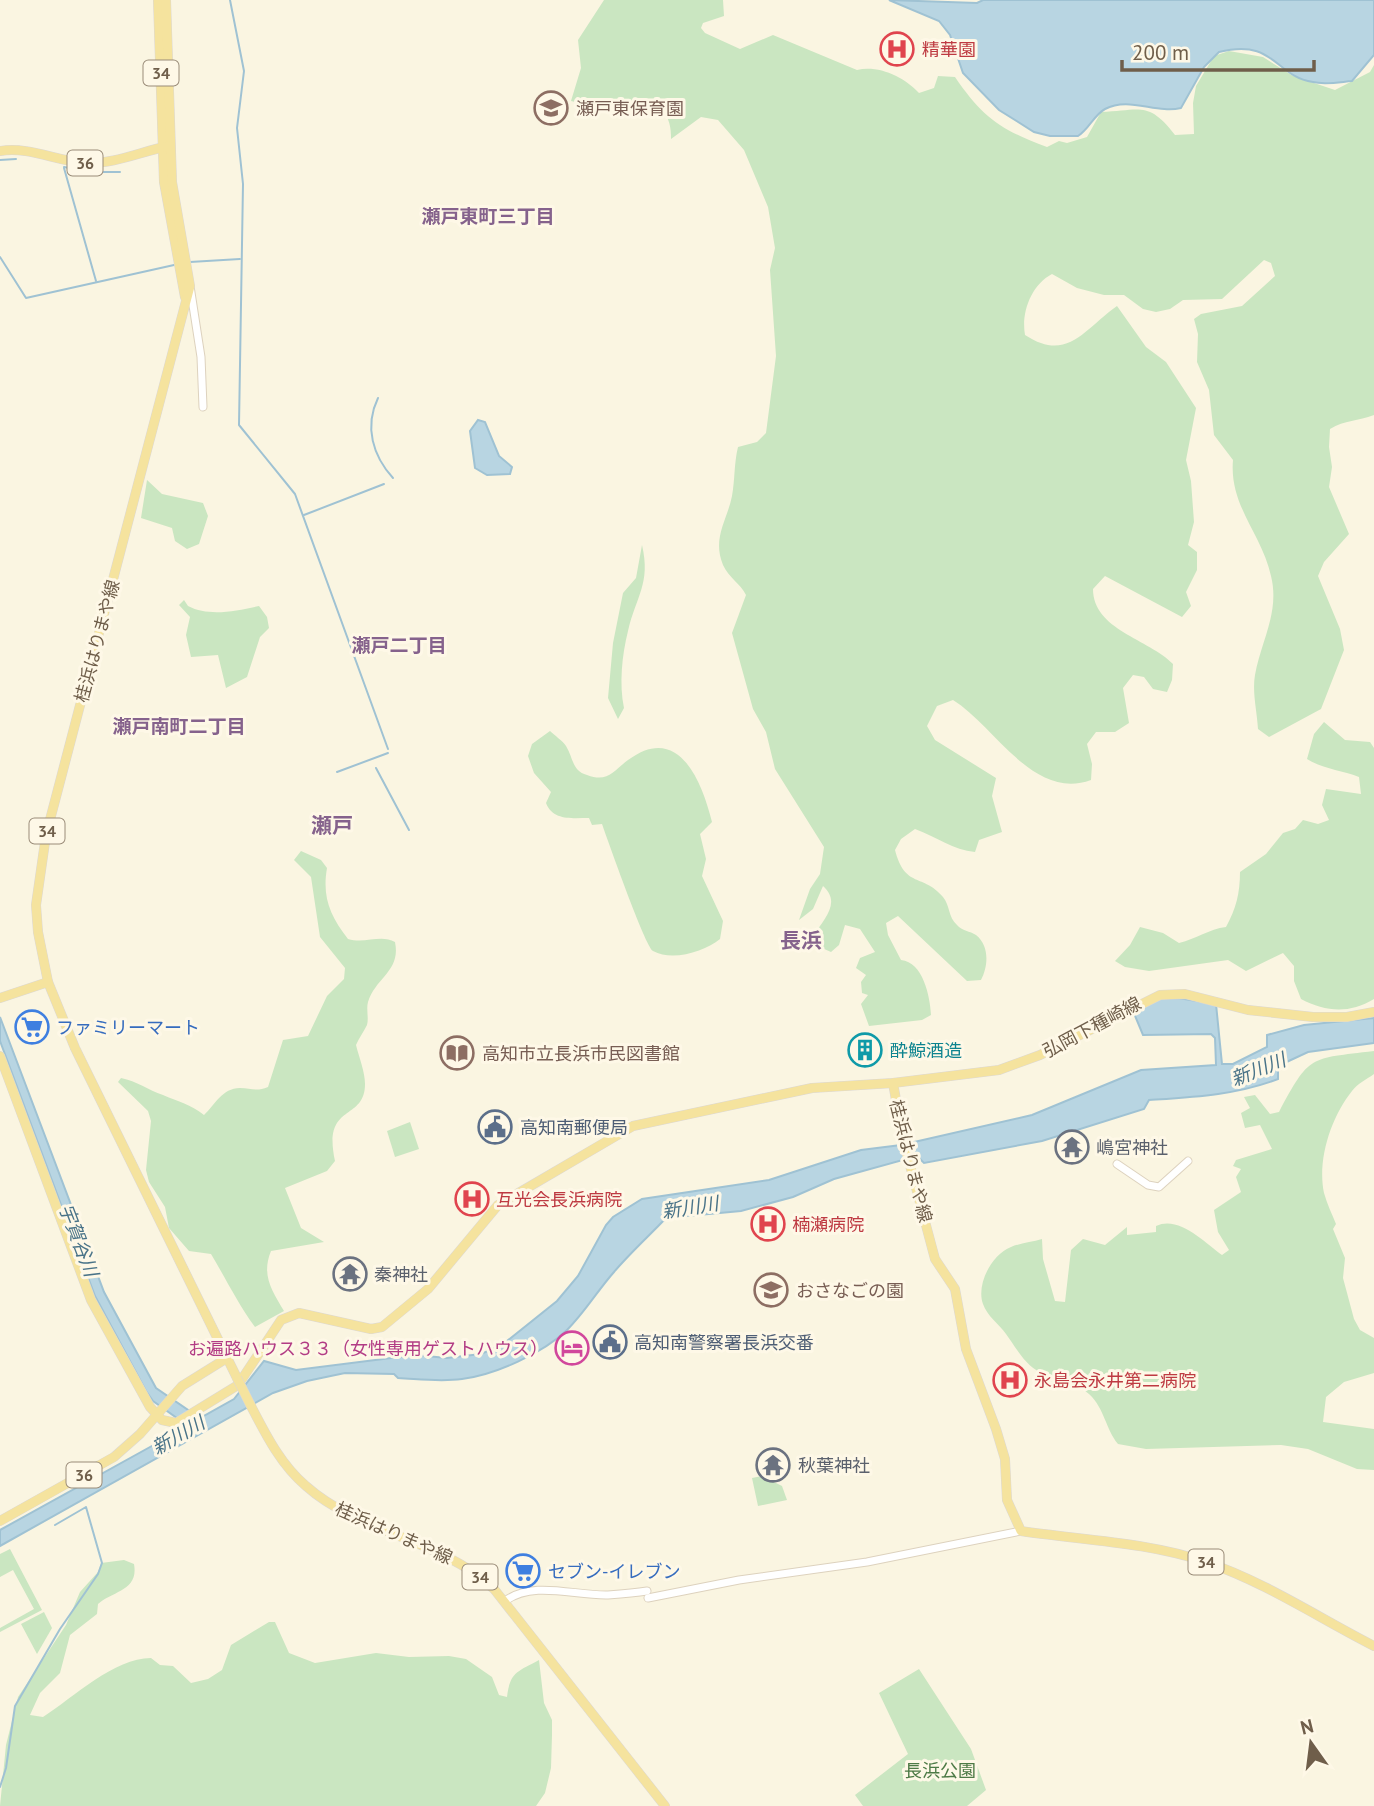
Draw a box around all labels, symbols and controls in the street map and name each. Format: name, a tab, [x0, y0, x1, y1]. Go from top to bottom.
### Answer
scale bar	[1122, 28, 1314, 72]
hospital icon: 精華園	[878, 30, 916, 68]
place label: 精華園	[922, 38, 976, 61]
text: 200 m	[1132, 39, 1189, 66]
road number: 34	[144, 60, 178, 86]
school or university icon: 瀬戸東保育園	[532, 89, 570, 127]
place label: 瀬戸東保育園	[576, 97, 684, 120]
road number: 36	[68, 150, 102, 176]
district label: 瀬戸東町三丁目	[421, 204, 555, 228]
street label: 桂浜はりまや線	[70, 577, 124, 705]
district label: 瀬戸二丁目	[351, 633, 447, 657]
district label: 瀬戸南町二丁目	[112, 714, 246, 738]
district label: 瀬戸	[311, 812, 353, 839]
road number: 34	[30, 818, 64, 844]
district label: 長浜	[780, 927, 822, 954]
street label: 弘岡下種崎線	[1039, 991, 1145, 1063]
supermarket icon: ファミリーマート	[13, 1008, 51, 1046]
place label: ファミリーマート	[56, 1016, 200, 1039]
building icon: 酔鯨酒造	[846, 1031, 884, 1069]
library icon: 高知市立長浜市民図書館	[438, 1034, 476, 1072]
place label: 酔鯨酒造	[890, 1039, 962, 1062]
place label: 高知市立長浜市民図書館	[482, 1042, 680, 1065]
water label: 新川川	[1227, 1046, 1291, 1091]
street label: 桂浜はりまや線	[885, 1097, 937, 1225]
public building icon: 高知南郵便局	[476, 1108, 514, 1146]
place label: 高知南郵便局	[520, 1116, 628, 1139]
temple icon: 嶋宮神社	[1053, 1128, 1091, 1166]
place label: 嶋宮神社	[1096, 1136, 1168, 1159]
hospital icon: 互光会長浜病院	[453, 1180, 491, 1218]
place label: 互光会長浜病院	[496, 1188, 622, 1211]
water label: 新川川	[660, 1190, 722, 1223]
water label: 宇賀谷川	[54, 1200, 105, 1282]
hospital icon: 楠瀬病院	[749, 1205, 787, 1243]
place label: 楠瀬病院	[792, 1213, 864, 1236]
temple icon: 秦神社	[331, 1255, 369, 1293]
place label: 秦神社	[374, 1263, 428, 1286]
school or university icon: おさなごの園	[752, 1271, 790, 1309]
place label: おさなごの園	[796, 1279, 904, 1302]
public building icon: 高知南警察署長浜交番	[591, 1323, 629, 1361]
hotel icon: お遍路ハウス３３（女性専用ゲストハウス）	[553, 1329, 591, 1367]
place label: 高知南警察署長浜交番	[634, 1331, 814, 1354]
place label: お遍路ハウス３３（女性専用ゲストハウス）	[188, 1337, 548, 1360]
hospital icon: 永島会永井第二病院	[991, 1361, 1029, 1399]
place label: 永島会永井第二病院	[1034, 1369, 1196, 1392]
water label: 新川川	[147, 1409, 210, 1460]
temple icon: 秋葉神社	[754, 1446, 792, 1484]
place label: 秋葉神社	[798, 1454, 870, 1477]
road number: 36	[66, 1462, 102, 1488]
street label: 桂浜はりまや線	[332, 1497, 456, 1569]
road number: 34	[1188, 1550, 1224, 1574]
supermarket icon: セブン-イレブン	[504, 1552, 542, 1590]
place label: セブン-イレブン	[548, 1560, 680, 1583]
road number: 34	[462, 1564, 498, 1590]
north arrow	[1276, 1708, 1346, 1778]
text: N	[1298, 1713, 1316, 1740]
park label: 長浜公園	[904, 1759, 976, 1782]

